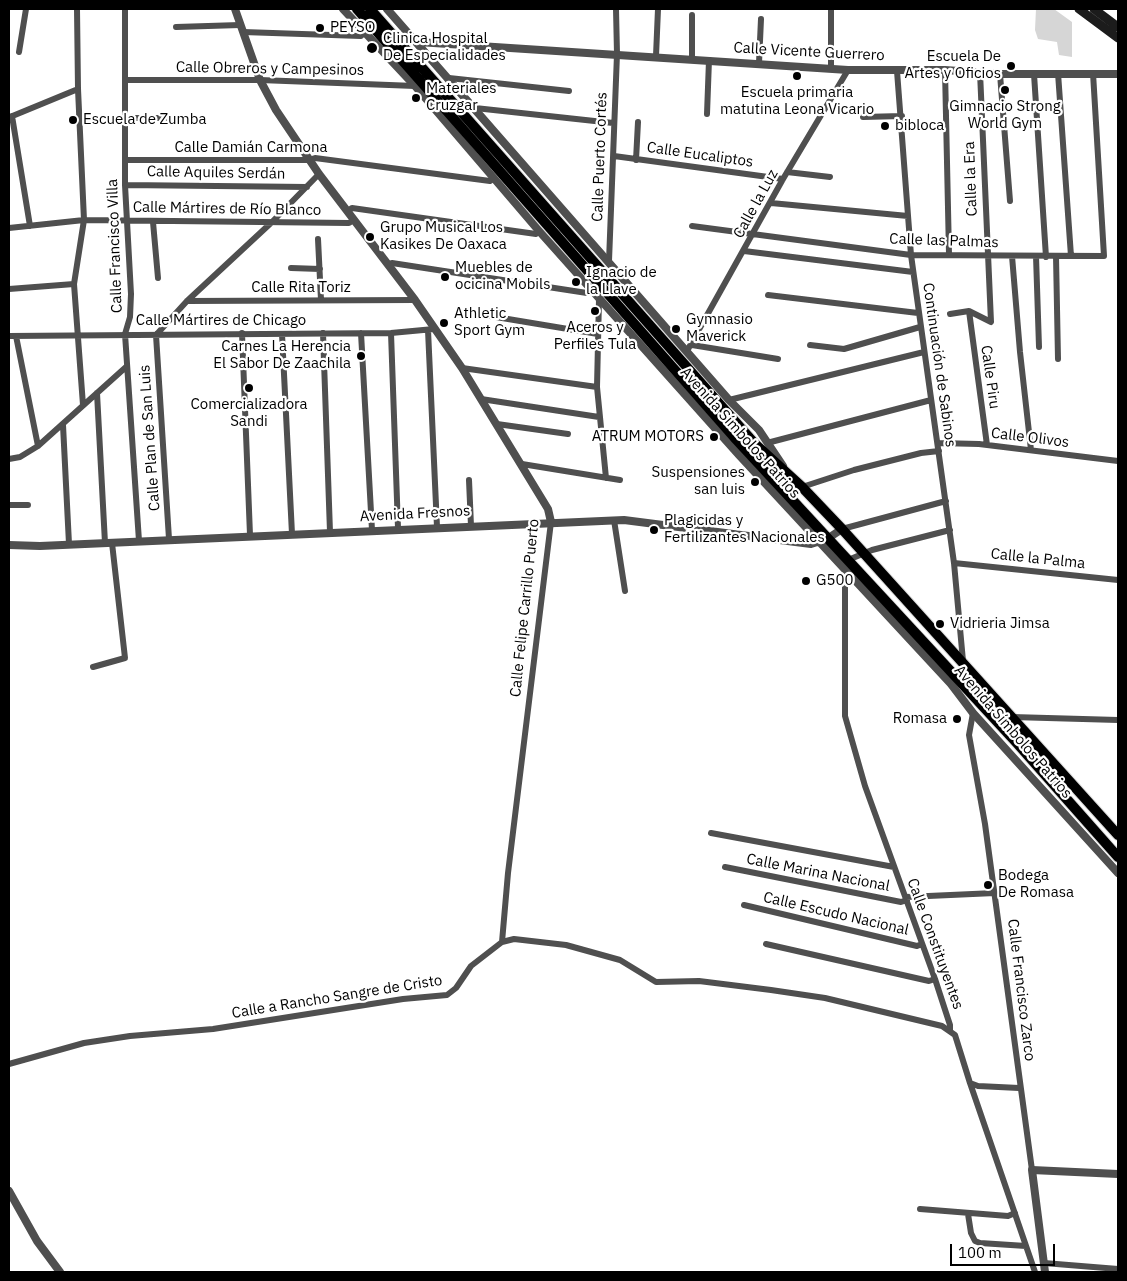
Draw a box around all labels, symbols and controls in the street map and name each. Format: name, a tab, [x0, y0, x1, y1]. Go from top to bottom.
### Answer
place label: PEYSO	[330, 19, 375, 37]
marker: PEYSO	[314, 22, 326, 34]
place label: Clinica Hospital De Especialidades	[383, 30, 506, 65]
street label: Calle Vicente Guerrero	[733, 39, 885, 65]
marker: Clinica Hospital De Especialidades	[365, 41, 379, 55]
place label: Escuela De Artes y Oficios	[904, 48, 1001, 83]
street label: Calle Obreros y Campesinos	[176, 58, 364, 80]
marker: Escuela De Artes y Oficios	[1005, 60, 1017, 72]
marker: Escuela primaria matutina Leona Vicario	[791, 70, 803, 82]
place label: Materiales Cruzgar	[426, 80, 497, 115]
place label: Escuela primaria matutina Leona Vicario	[720, 84, 874, 119]
marker: Gimnacio Strong World Gym	[999, 84, 1011, 96]
marker: Materiales Cruzgar	[410, 92, 422, 104]
street label: Calle Puerto Cortés	[589, 92, 611, 222]
place label: Gimnacio Strong World Gym	[949, 98, 1061, 133]
place label: Escuela de Zumba	[83, 111, 206, 129]
marker: Escuela de Zumba	[67, 114, 79, 126]
place label: bibloca	[895, 117, 944, 135]
marker: bibloca	[879, 120, 891, 132]
street label: Calle Damián Carmona	[174, 139, 328, 157]
street label: Calle Eucaliptos	[646, 139, 754, 171]
street label: Calle la Era	[961, 141, 981, 217]
street label: Calle Aquiles Serdán	[147, 163, 285, 183]
street label: Calle la Luz	[730, 167, 782, 241]
street label: Calle Francisco Villa	[104, 179, 126, 313]
street label: Calle Mártires de Río Blanco	[133, 198, 321, 220]
place label: Grupo Musical Los Kasikes De Oaxaca	[380, 219, 507, 254]
street label: Calle las Palmas	[889, 230, 999, 252]
marker: Grupo Musical Los Kasikes De Oaxaca	[364, 231, 376, 243]
place label: Muebles de ocicina Mobils	[455, 259, 550, 294]
place label: Ignacio de la Llave	[586, 264, 657, 299]
marker: Muebles de ocicina Mobils	[439, 271, 451, 283]
marker: Ignacio de la Llave	[570, 276, 582, 288]
street label: Calle Rita Toriz	[251, 279, 351, 297]
street label: Continuación de Sabinos	[919, 282, 959, 448]
place label: Athletic Sport Gym	[454, 305, 525, 340]
marker: Aceros y Perfiles Tula	[589, 305, 601, 317]
place label: Gymnasio Maverick	[686, 311, 753, 346]
street label: Calle Mártires de Chicago	[136, 312, 306, 330]
marker: Athletic Sport Gym	[438, 317, 450, 329]
place label: Aceros y Perfiles Tula	[554, 319, 636, 354]
marker: Gymnasio Maverick	[670, 323, 682, 335]
place label: Carnes La Herencia El Sabor De Zaachila	[213, 338, 351, 373]
street label: Calle Piru	[977, 344, 1003, 410]
marker: Carnes La Herencia El Sabor De Zaachila	[355, 350, 367, 362]
street label: Calle Plan de San Luis	[136, 364, 164, 512]
street label: Avenida Símbolos Patrios	[676, 364, 804, 502]
marker: Comercializadora Sandi	[243, 382, 255, 394]
place label: Comercializadora Sandi	[190, 396, 308, 431]
street label: Calle Olivos	[990, 424, 1070, 452]
place label: ATRUM MOTORS	[592, 428, 704, 446]
marker: ATRUM MOTORS	[708, 431, 720, 443]
place label: Suspensiones san luis	[651, 464, 745, 499]
marker: Suspensiones san luis	[749, 476, 761, 488]
street label: Avenida Fresnos	[359, 502, 471, 526]
place label: Plagicidas y Fertilizantes Nacionales	[664, 512, 825, 547]
street label: Calle Felipe Carrillo Puerto	[507, 518, 543, 698]
marker: Plagicidas y Fertilizantes Nacionales	[648, 524, 660, 536]
street label: Calle la Palma	[990, 545, 1086, 573]
place label: G500	[816, 572, 853, 590]
marker: G500	[800, 575, 812, 587]
place label: Vidrieria Jimsa	[950, 615, 1050, 633]
marker: Vidrieria Jimsa	[934, 618, 946, 630]
street label: Avenida Símbolos Patrios	[950, 662, 1076, 802]
place label: Romasa	[893, 710, 947, 728]
marker: Romasa	[951, 713, 963, 725]
street label: Calle Marina Nacional	[745, 850, 891, 896]
place label: Bodega De Romasa	[998, 867, 1074, 902]
street label: Calle Constituyentes	[903, 876, 967, 1012]
marker: Bodega De Romasa	[982, 879, 994, 891]
street label: Calle Escudo Nacional	[761, 888, 911, 940]
street label: Calle Francisco Zarco	[1003, 918, 1039, 1062]
street label: Calle a Rancho Sangre de Cristo	[230, 971, 444, 1023]
scale bar	[952, 1234, 1057, 1266]
text: 100 m	[958, 1243, 1002, 1262]

